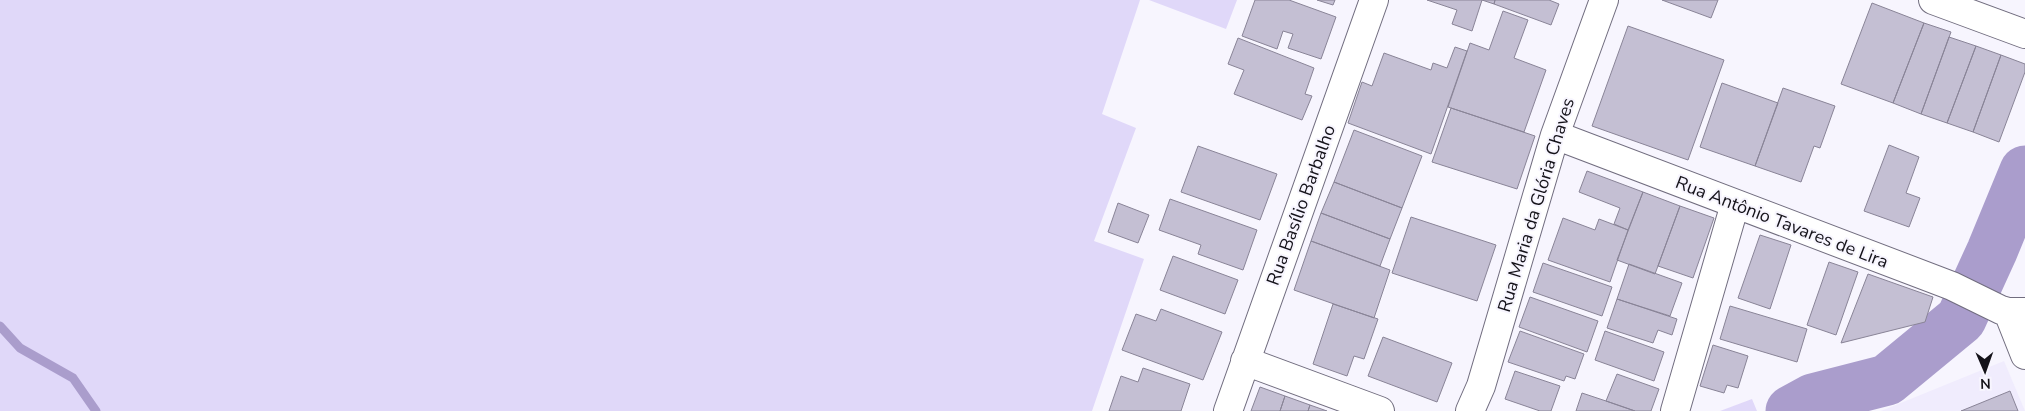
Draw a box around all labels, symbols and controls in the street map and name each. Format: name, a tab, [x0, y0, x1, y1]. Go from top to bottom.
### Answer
street label: Rua Maria da Glória Chaves	[1492, 95, 1580, 315]
street label: Rua Basílio Barbalho	[1261, 121, 1341, 289]
street label: Rua Antônio Tavares de Lira	[1672, 170, 1892, 274]
north arrow	[1960, 346, 2010, 396]
text: N	[1980, 374, 1991, 393]

